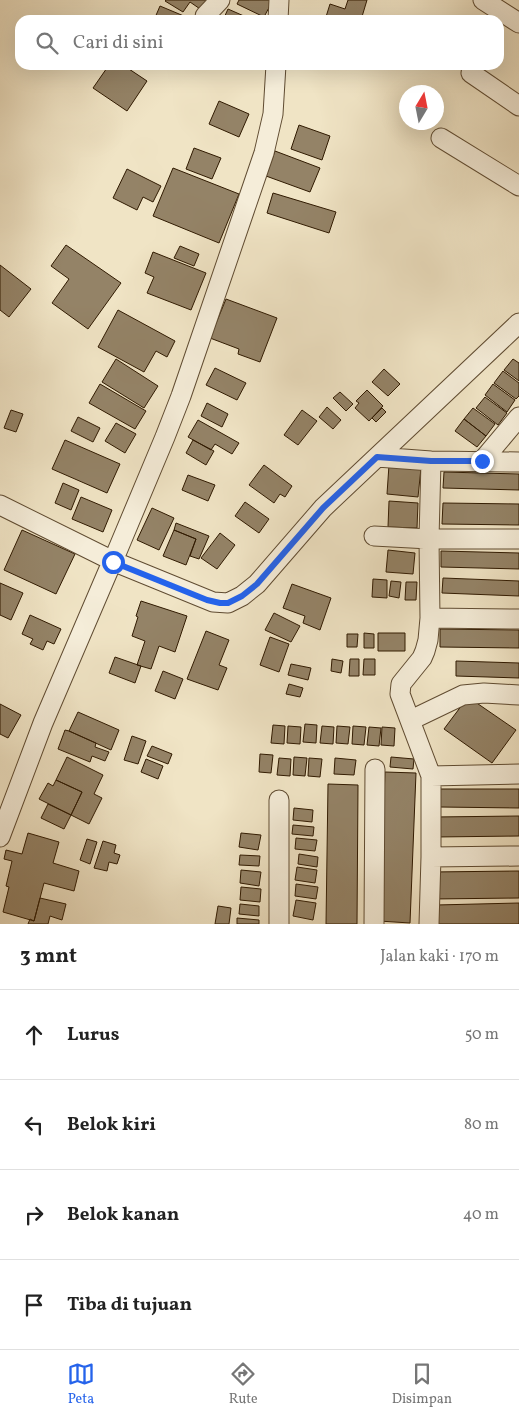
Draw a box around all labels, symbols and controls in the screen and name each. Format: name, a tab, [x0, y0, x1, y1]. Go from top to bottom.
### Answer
search box	[15, 15, 504, 70]
icon: search	[33, 29, 61, 57]
text: Cari di sini	[73, 30, 164, 56]
north arrow	[399, 85, 444, 130]
route end	[471, 450, 494, 473]
route start	[102, 551, 125, 574]
text: 3 mnt	[20, 942, 77, 971]
text: Jalan kaki · 170 m	[380, 946, 499, 968]
icon: ahead	[20, 1021, 48, 1049]
text: Lurus	[67, 1022, 119, 1048]
text: 50 m	[465, 1024, 499, 1046]
icon: left	[20, 1111, 48, 1139]
text: Belok kiri	[67, 1112, 156, 1138]
text: 80 m	[464, 1114, 499, 1136]
icon: right	[20, 1201, 48, 1229]
text: Belok kanan	[67, 1202, 179, 1228]
text: 40 m	[463, 1204, 499, 1226]
icon: arrive	[20, 1291, 48, 1319]
text: Tiba di tujuan	[67, 1292, 192, 1318]
tab: Peta	[67, 1360, 95, 1409]
tab: Rute	[229, 1360, 258, 1409]
tab: Disimpan	[392, 1360, 452, 1409]

